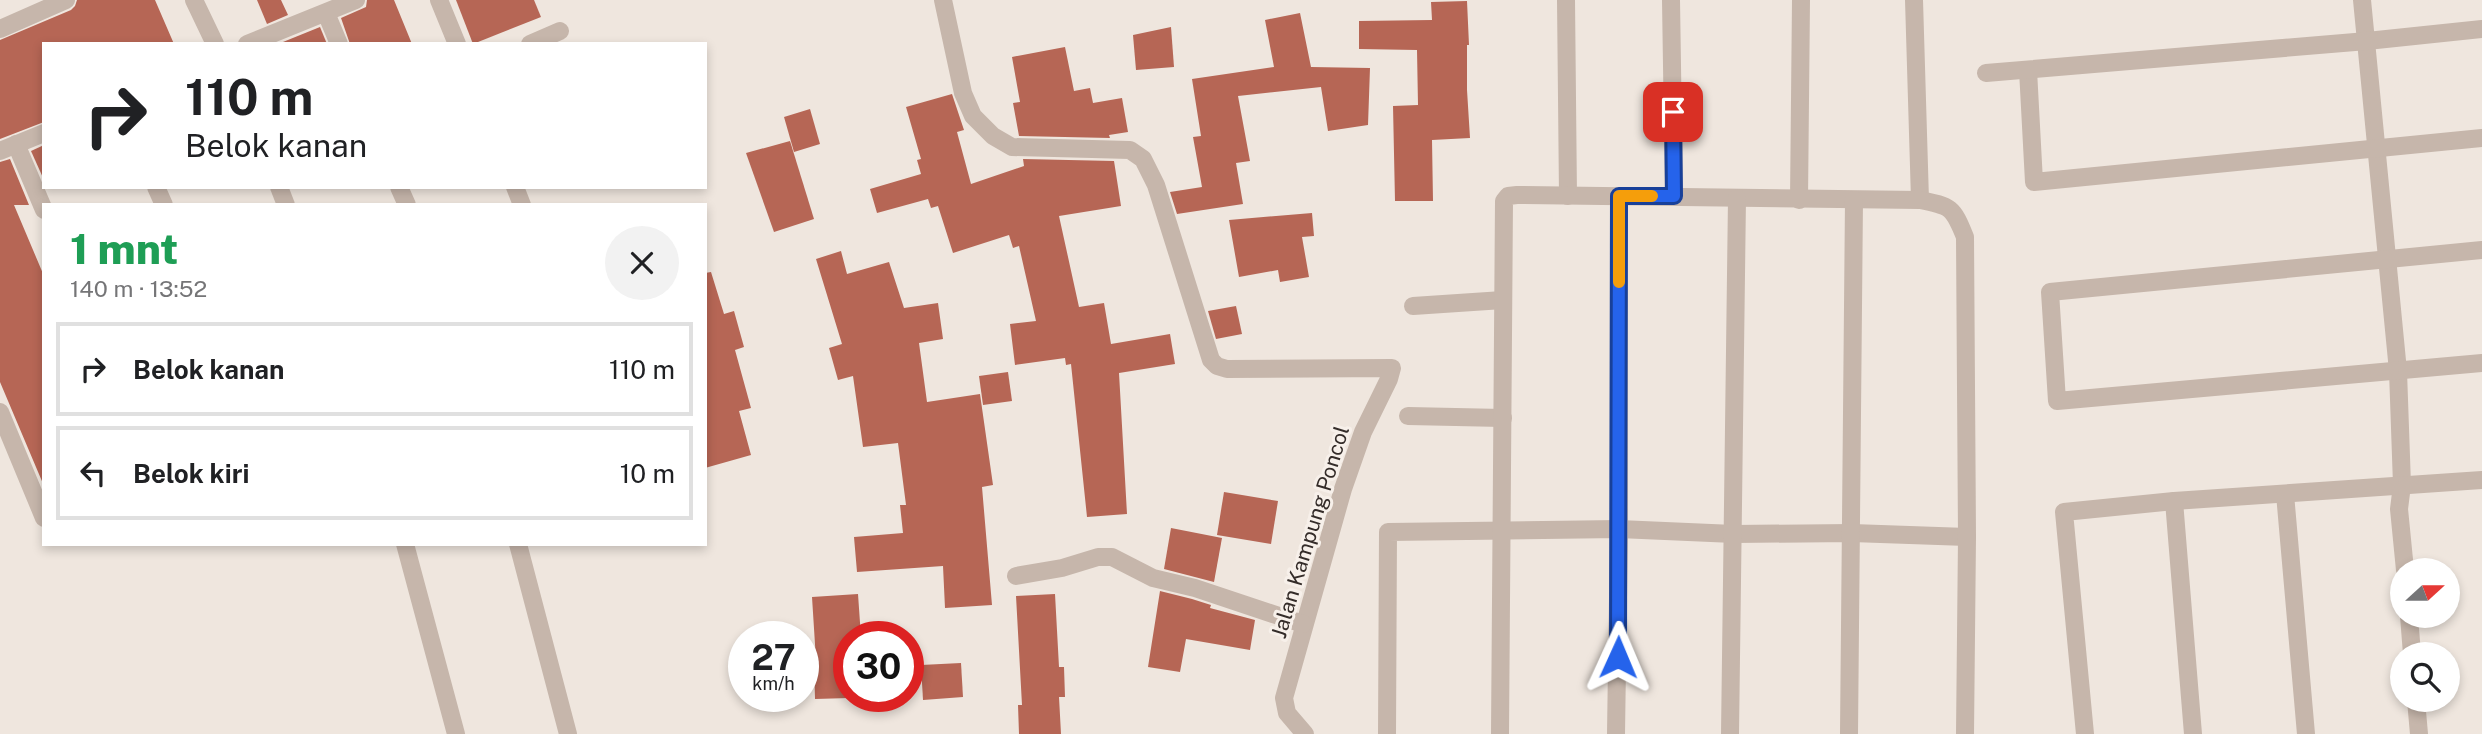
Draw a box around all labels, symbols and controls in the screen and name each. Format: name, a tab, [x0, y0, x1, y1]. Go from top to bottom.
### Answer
text: 110 m	[185, 68, 313, 126]
icon: right	[70, 70, 161, 161]
pin	[1643, 82, 1703, 142]
icon: arrive	[1654, 93, 1692, 131]
text: Belok kanan	[185, 127, 367, 164]
text: 1 mnt	[70, 224, 178, 273]
button: close	[605, 226, 679, 300]
text: 140 m · 13:52	[70, 275, 207, 302]
icon: right	[74, 350, 112, 388]
text: Belok kanan	[133, 354, 284, 385]
text: 110 m	[609, 354, 675, 385]
street label: Jalan Kampung Poncol	[1266, 423, 1354, 641]
icon: left	[74, 454, 112, 492]
text: Belok kiri	[133, 458, 249, 489]
text: 10 m	[620, 458, 675, 489]
north arrow	[2390, 558, 2460, 628]
map controls	[2390, 558, 2460, 712]
position arrow	[1581, 620, 1655, 694]
speed limit sign: 30	[833, 621, 924, 712]
text: 27	[751, 637, 796, 678]
button: search	[2390, 642, 2460, 712]
text: km/h	[752, 673, 795, 694]

